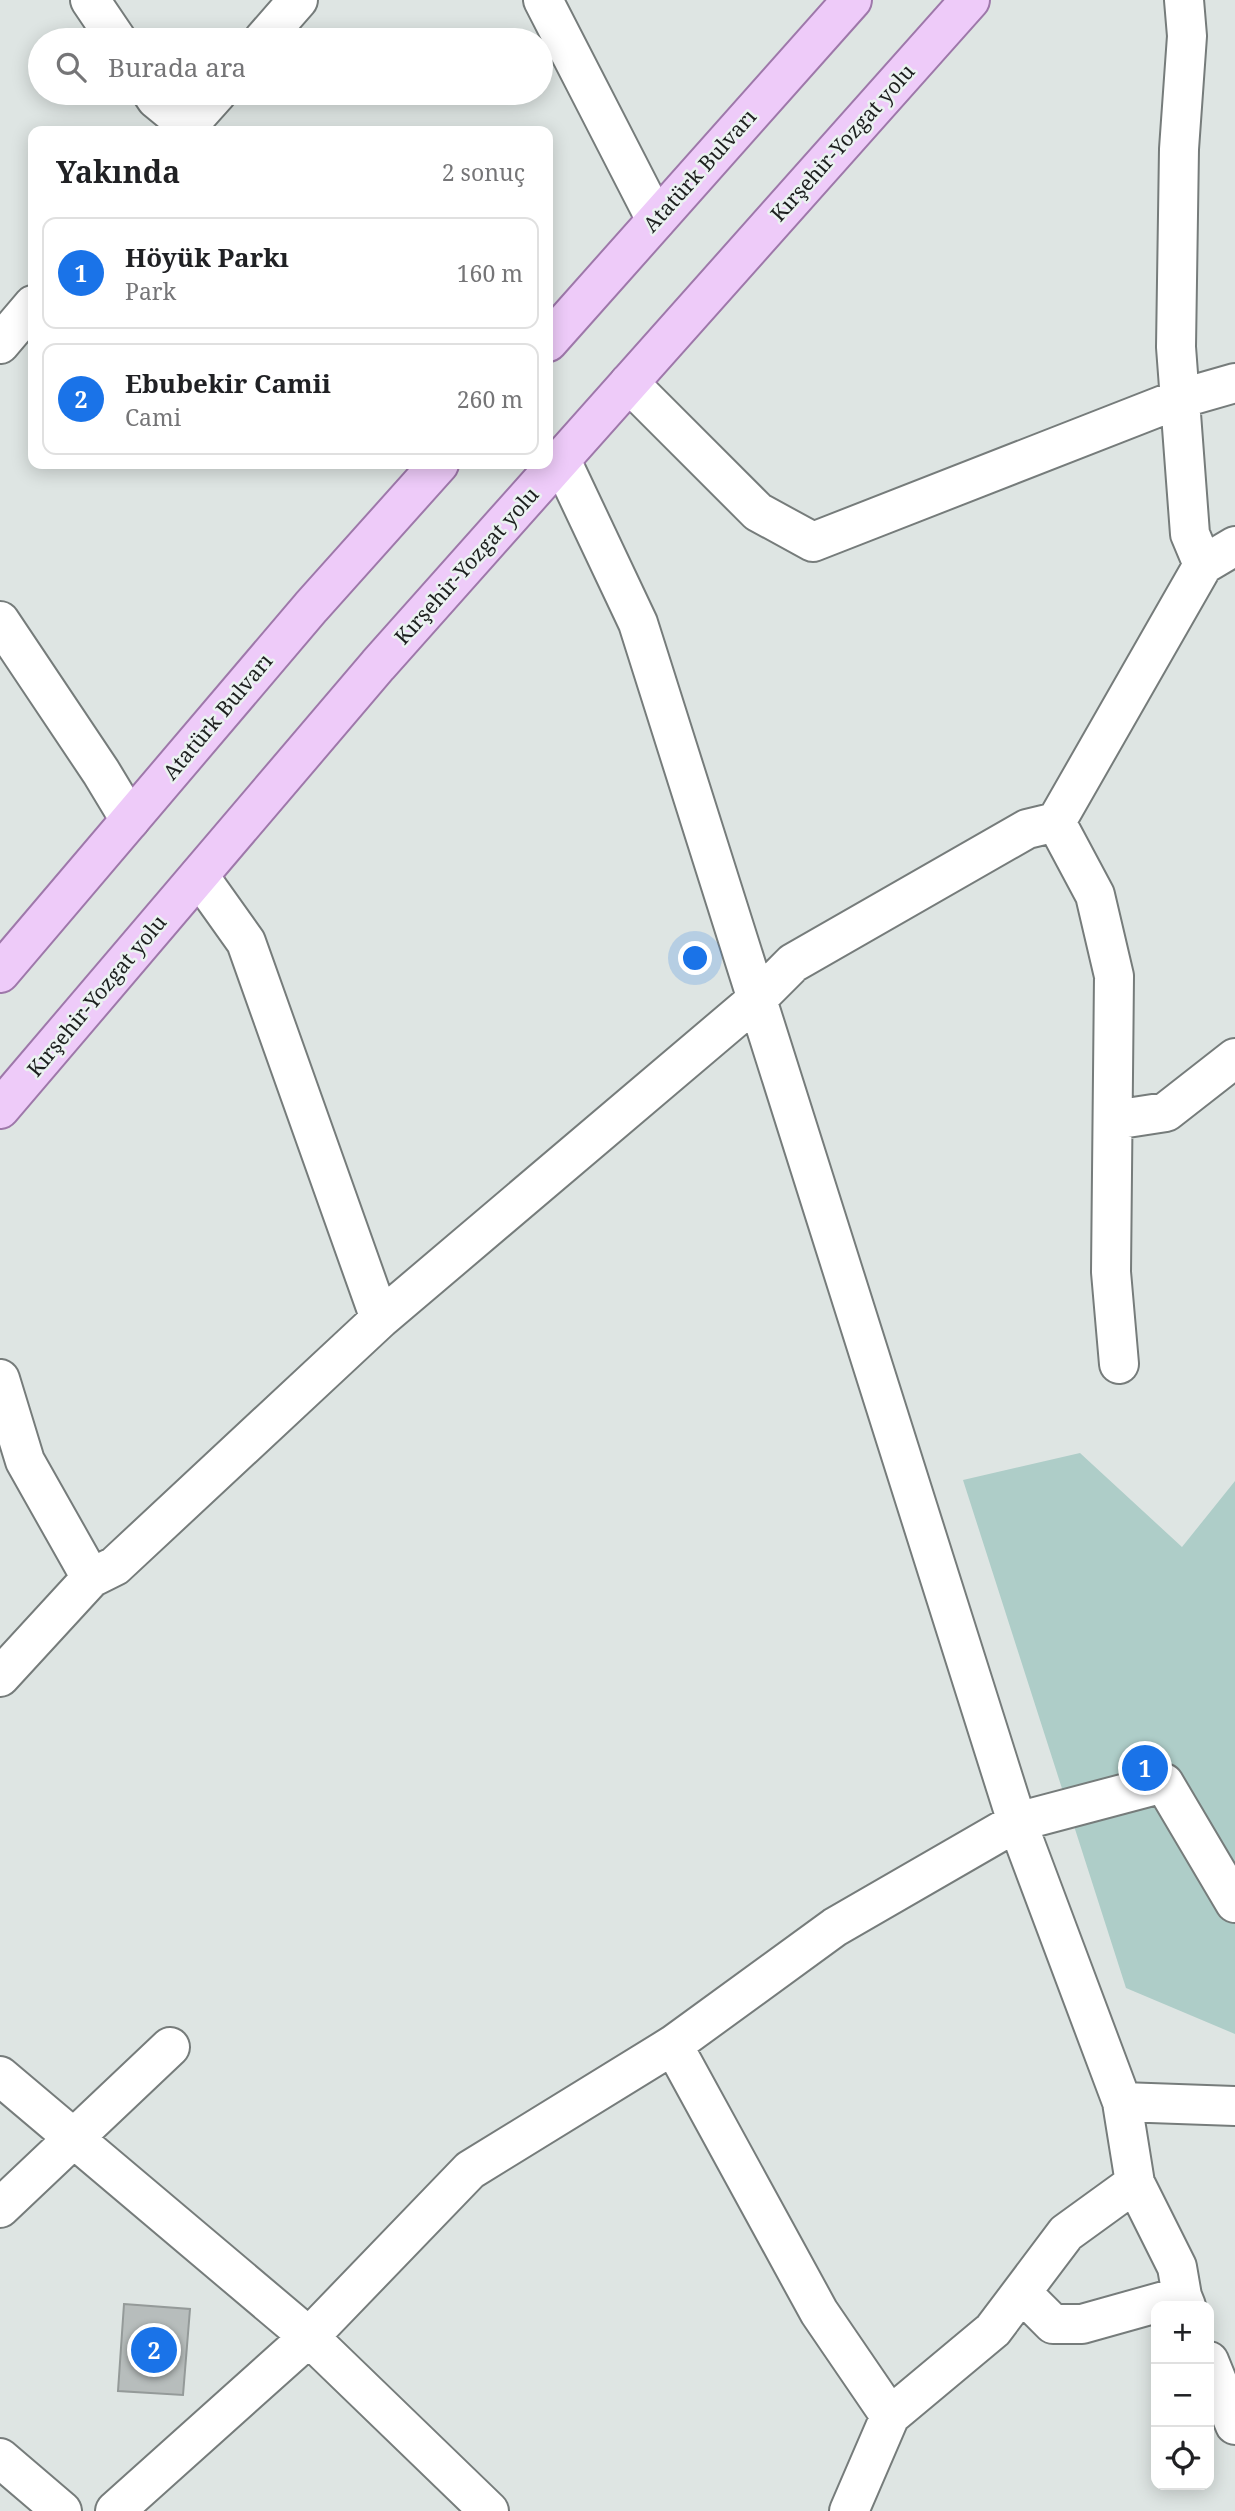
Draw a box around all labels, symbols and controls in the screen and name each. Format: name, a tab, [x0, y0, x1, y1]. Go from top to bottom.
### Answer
search box	[28, 28, 553, 105]
icon: search	[52, 48, 90, 86]
text: Burada ara	[108, 49, 246, 85]
street label: Kırşehir-Yozgat yolu	[764, 58, 921, 227]
street label: Atatürk Bulvarı	[636, 103, 762, 238]
text: Yakında	[56, 151, 180, 192]
text: 2 sonuç	[442, 156, 525, 188]
text: Höyük Parkı	[125, 239, 289, 275]
text: 1	[75, 257, 88, 289]
text: 160 m	[457, 257, 523, 289]
text: Park	[125, 275, 176, 307]
text: Ebubekir Camii	[125, 365, 331, 401]
text: 2	[75, 383, 88, 415]
text: 260 m	[457, 383, 523, 415]
text: Cami	[125, 401, 181, 433]
street label: Kırşehir-Yozgat yolu	[388, 481, 545, 650]
street label: Atatürk Bulvarı	[156, 647, 278, 785]
street label: Kırşehir-Yozgat yolu	[20, 909, 172, 1082]
your location	[678, 941, 712, 975]
pin: 1	[1122, 1742, 1168, 1794]
map controls	[1151, 2301, 1214, 2490]
button: +	[1151, 2301, 1214, 2364]
pin: 2	[131, 2324, 177, 2376]
button: −	[1151, 2364, 1214, 2427]
button: locate	[1151, 2427, 1214, 2490]

